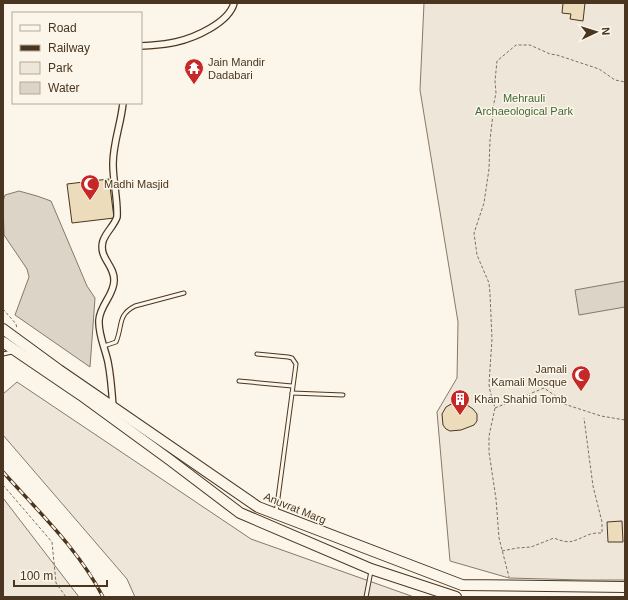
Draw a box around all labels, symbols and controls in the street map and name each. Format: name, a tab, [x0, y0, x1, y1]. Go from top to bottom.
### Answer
legend	[12, 12, 142, 104]
north arrow	[576, 12, 616, 52]
text: Road	[48, 21, 77, 35]
text: N	[600, 27, 612, 36]
text: Railway	[48, 41, 90, 55]
place label: Jain Mandir Dadabari	[208, 56, 265, 81]
temple icon: Jain Mandir Dadabari	[183, 57, 205, 85]
text: Park	[48, 61, 74, 75]
text: Water	[48, 81, 80, 95]
park label: Mehrauli Archaeological Park	[475, 92, 573, 117]
mosque icon: Madhi Masjid	[79, 173, 101, 201]
place label: Madhi Masjid	[104, 178, 169, 190]
place label: Jamali Kamali Mosque	[491, 363, 567, 388]
mosque icon: Jamali Kamali Mosque	[570, 364, 592, 392]
building icon: Khan Shahid Tomb	[449, 388, 471, 416]
place label: Khan Shahid Tomb	[474, 393, 567, 405]
street label: Anuvrat Marg	[262, 490, 328, 526]
scale bar	[14, 562, 107, 588]
text: 100 m	[20, 569, 53, 583]

